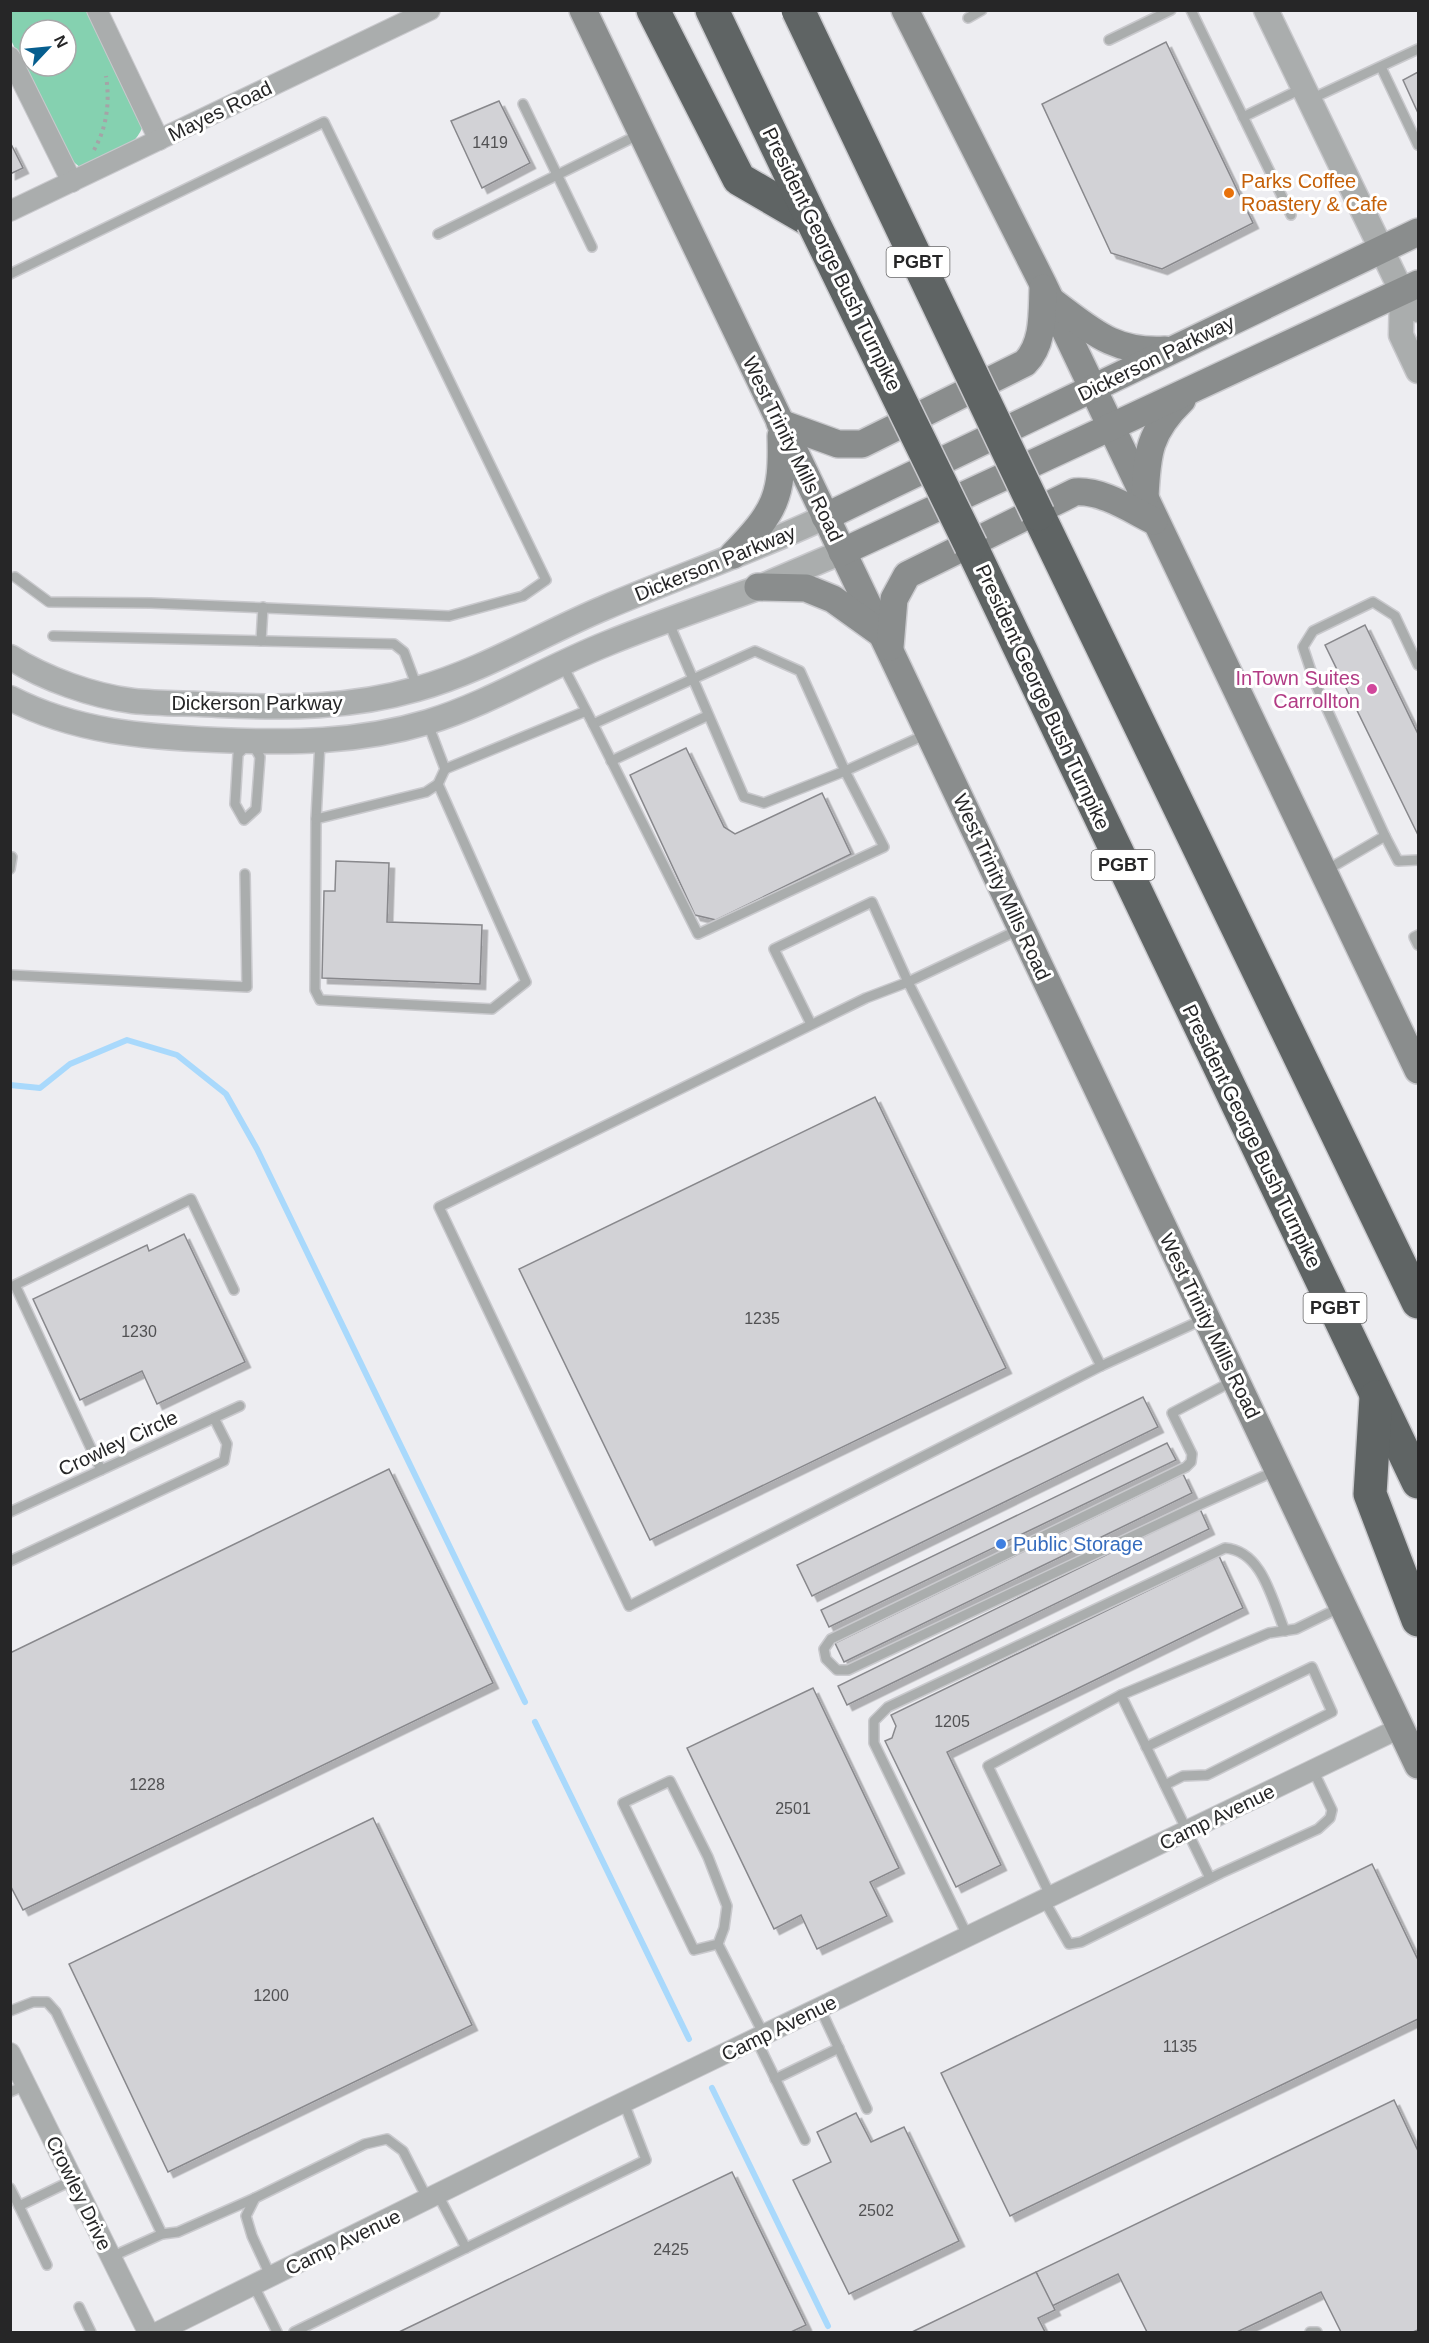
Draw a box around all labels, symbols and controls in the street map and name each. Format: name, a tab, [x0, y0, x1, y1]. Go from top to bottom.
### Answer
north arrow	[18, 18, 78, 78]
text: N	[51, 33, 71, 51]
street label: Mayes Road	[165, 77, 275, 145]
street label: President George Bush Turnpike	[759, 124, 905, 394]
house number: 1419	[472, 134, 508, 151]
place label: Parks Coffee Roastery & Cafe	[1241, 170, 1388, 215]
marker: Parks Coffee Roastery & Cafe	[1222, 186, 1236, 200]
road number: PGBT	[886, 247, 950, 277]
street label: Dickerson Parkway	[1074, 311, 1238, 405]
street label: West Trinity Mills Road	[739, 353, 847, 545]
street label: Dickerson Parkway	[632, 521, 798, 605]
street label: President George Bush Turnpike	[972, 561, 1114, 833]
place label: InTown Suites Carrollton	[1235, 667, 1360, 712]
marker: InTown Suites Carrollton	[1365, 682, 1379, 696]
street label: Dickerson Parkway	[171, 692, 343, 714]
street label: West Trinity Mills Road	[949, 790, 1055, 984]
road number: PGBT	[1092, 850, 1154, 880]
street label: President George Bush Turnpike	[1179, 1001, 1325, 1271]
street label: West Trinity Mills Road	[1156, 1230, 1264, 1422]
road number: PGBT	[1304, 1293, 1366, 1323]
house number: 1235	[744, 1310, 780, 1327]
house number: 1230	[121, 1323, 157, 1340]
street label: Crowley Circle	[55, 1406, 181, 1480]
place label: Public Storage	[1013, 1533, 1143, 1555]
marker: Public Storage	[994, 1537, 1008, 1551]
house number: 1205	[934, 1713, 970, 1730]
house number: 1228	[129, 1776, 165, 1793]
street label: Camp Avenue	[1156, 1780, 1278, 1854]
house number: 2501	[775, 1800, 811, 1817]
house number: 1200	[253, 1987, 289, 2004]
street label: Camp Avenue	[718, 1991, 840, 2065]
house number: 1135	[1163, 2038, 1197, 2055]
street label: Crowley Drive	[42, 2132, 116, 2254]
house number: 2502	[858, 2202, 894, 2219]
street label: Camp Avenue	[282, 2205, 404, 2279]
house number: 2425	[653, 2241, 689, 2258]

